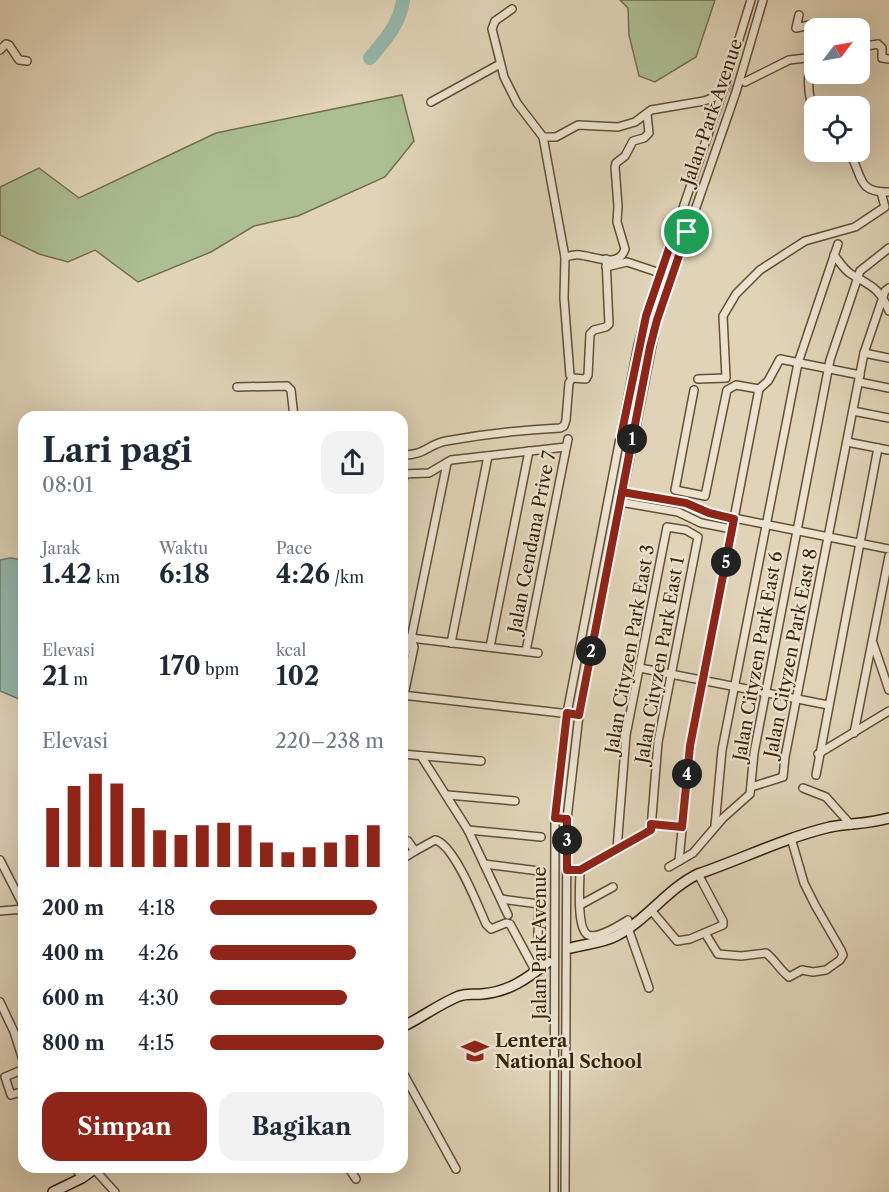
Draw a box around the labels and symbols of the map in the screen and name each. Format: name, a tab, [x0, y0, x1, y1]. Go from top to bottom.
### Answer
north arrow	[804, 18, 870, 84]
street label: Jalan Park Avenue	[676, 36, 747, 191]
pin	[661, 206, 712, 257]
pin: 1	[617, 424, 647, 454]
street label: Jalan Cendana Prive 7	[503, 449, 561, 638]
street label: Jalan Cityzen Park East 3	[600, 543, 659, 758]
pin: 5	[711, 547, 741, 577]
street label: Jalan Cityzen Park East 8	[759, 547, 822, 762]
street label: Jalan Cityzen Park East 6	[728, 549, 787, 766]
street label: Jalan Cityzen Park East 1	[630, 554, 689, 768]
pin: 2	[576, 636, 606, 666]
pin: 4	[672, 759, 702, 789]
pin: 3	[552, 825, 582, 855]
street label: Jalan Park Avenue	[529, 866, 551, 1023]
place label: Lentera National School	[495, 1030, 642, 1073]
school or university icon: Lentera National School	[460, 1036, 490, 1066]

